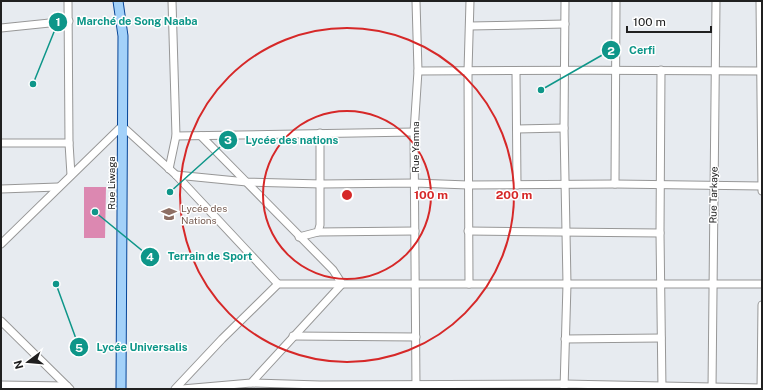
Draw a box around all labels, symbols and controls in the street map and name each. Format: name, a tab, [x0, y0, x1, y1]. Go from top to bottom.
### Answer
scale bar	[627, 8, 711, 34]
callout: Marché de Song Naaba	[48, 10, 205, 33]
text: 1	[55, 15, 61, 29]
text: Marché de Song Naaba	[76, 15, 198, 27]
text: 100 m	[633, 15, 666, 29]
callout: Cerfi	[601, 39, 663, 62]
text: 2	[607, 44, 615, 58]
text: Cerfi	[629, 44, 655, 56]
street label: Rue Yamna	[409, 121, 421, 173]
callout: Lycée des nations	[218, 129, 347, 152]
text: 3	[224, 133, 232, 147]
text: Lycée des nations	[246, 134, 339, 146]
street label: Rue Liwaga	[105, 156, 117, 210]
street label: Rue Tarkaye	[707, 166, 720, 224]
centre of rings	[340, 188, 354, 202]
text: 100 m	[414, 188, 448, 202]
text: 200 m	[496, 188, 532, 202]
place label: Lycée des Nations	[181, 202, 227, 226]
school or university icon: Lycée des Nations	[160, 205, 178, 223]
callout: Terrain de Sport	[140, 245, 260, 268]
text: 4	[146, 250, 154, 264]
text: Terrain de Sport	[168, 250, 253, 262]
callout: Lycée Universalis	[69, 336, 196, 359]
text: 5	[75, 341, 83, 355]
text: Lycée Universalis	[96, 341, 188, 353]
north arrow	[8, 342, 48, 382]
text: N	[11, 359, 25, 371]

